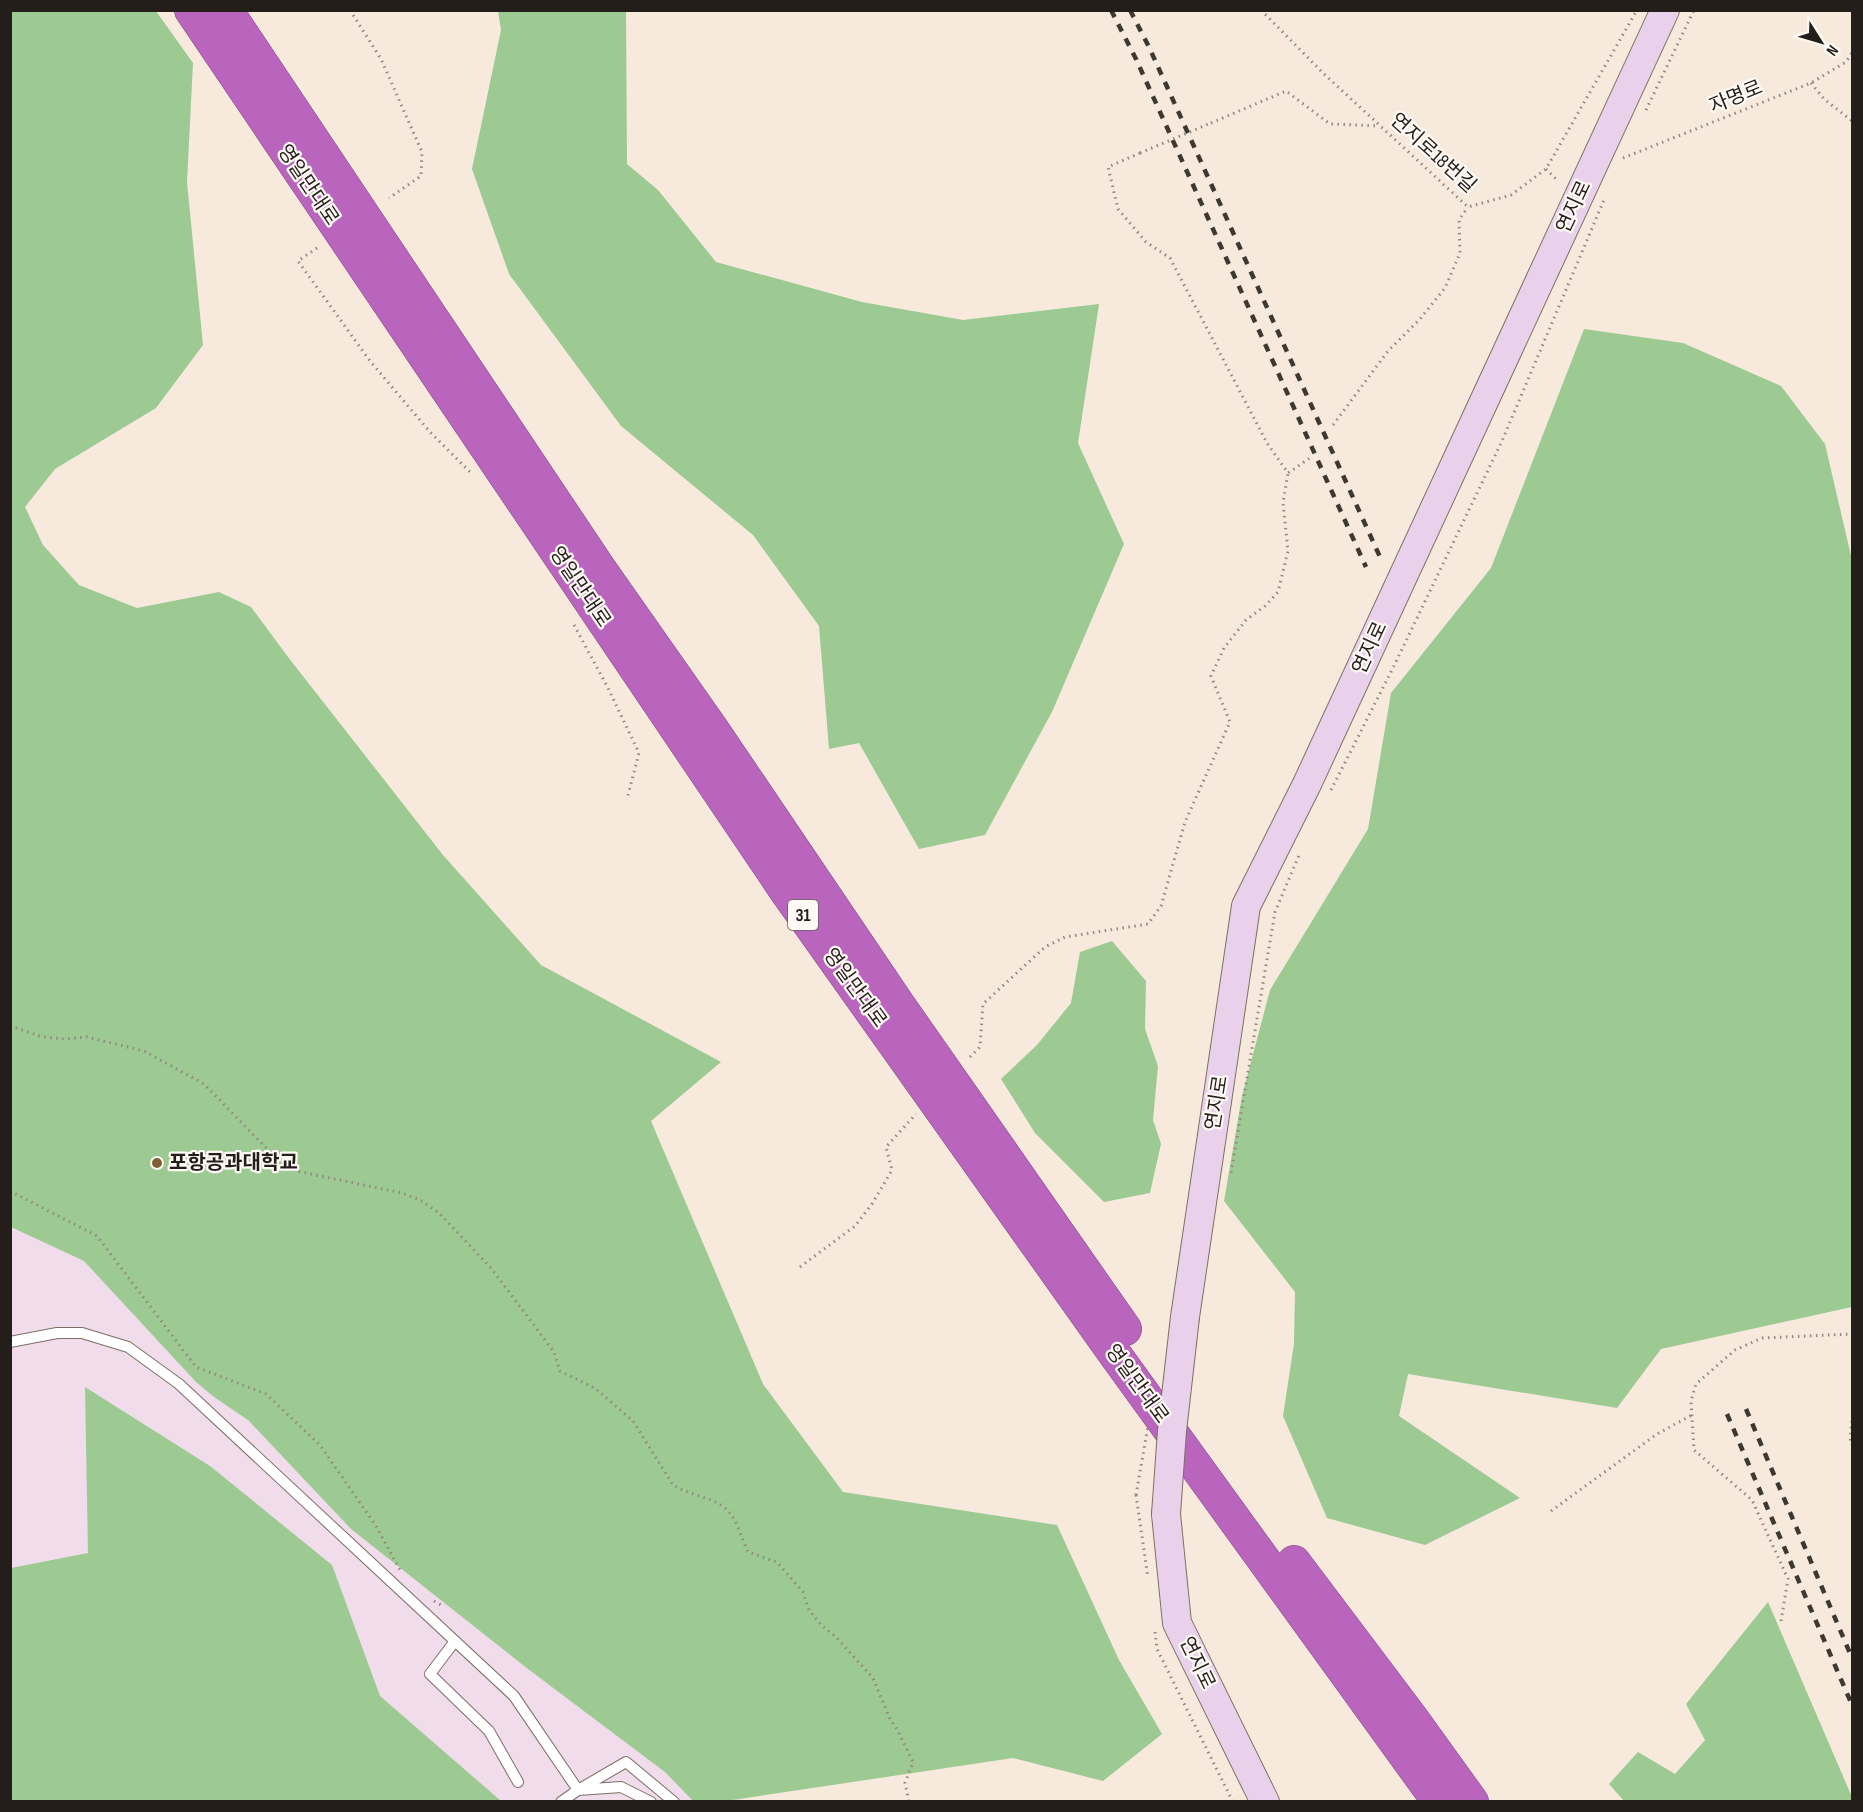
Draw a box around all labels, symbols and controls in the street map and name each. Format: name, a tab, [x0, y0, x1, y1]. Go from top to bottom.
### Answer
north arrow	[1791, 12, 1851, 72]
text: N	[1822, 41, 1842, 59]
street label: 자명로	[1706, 76, 1766, 118]
street label: 연지로18번길	[1385, 108, 1481, 198]
street label: 영일만대로	[272, 140, 344, 230]
street label: 연지로	[1551, 177, 1597, 237]
street label: 영일만대로	[544, 542, 616, 632]
street label: 연지로	[1347, 618, 1393, 678]
road number: 31	[788, 900, 818, 930]
street label: 영일만대로	[818, 944, 892, 1032]
street label: 연지로	[1201, 1074, 1233, 1132]
place label: 포항공과대학교	[169, 1151, 298, 1175]
marker: 포항공과대학교	[150, 1156, 164, 1170]
street label: 영일만대로	[1100, 1340, 1174, 1428]
street label: 연지로	[1174, 1633, 1220, 1693]

